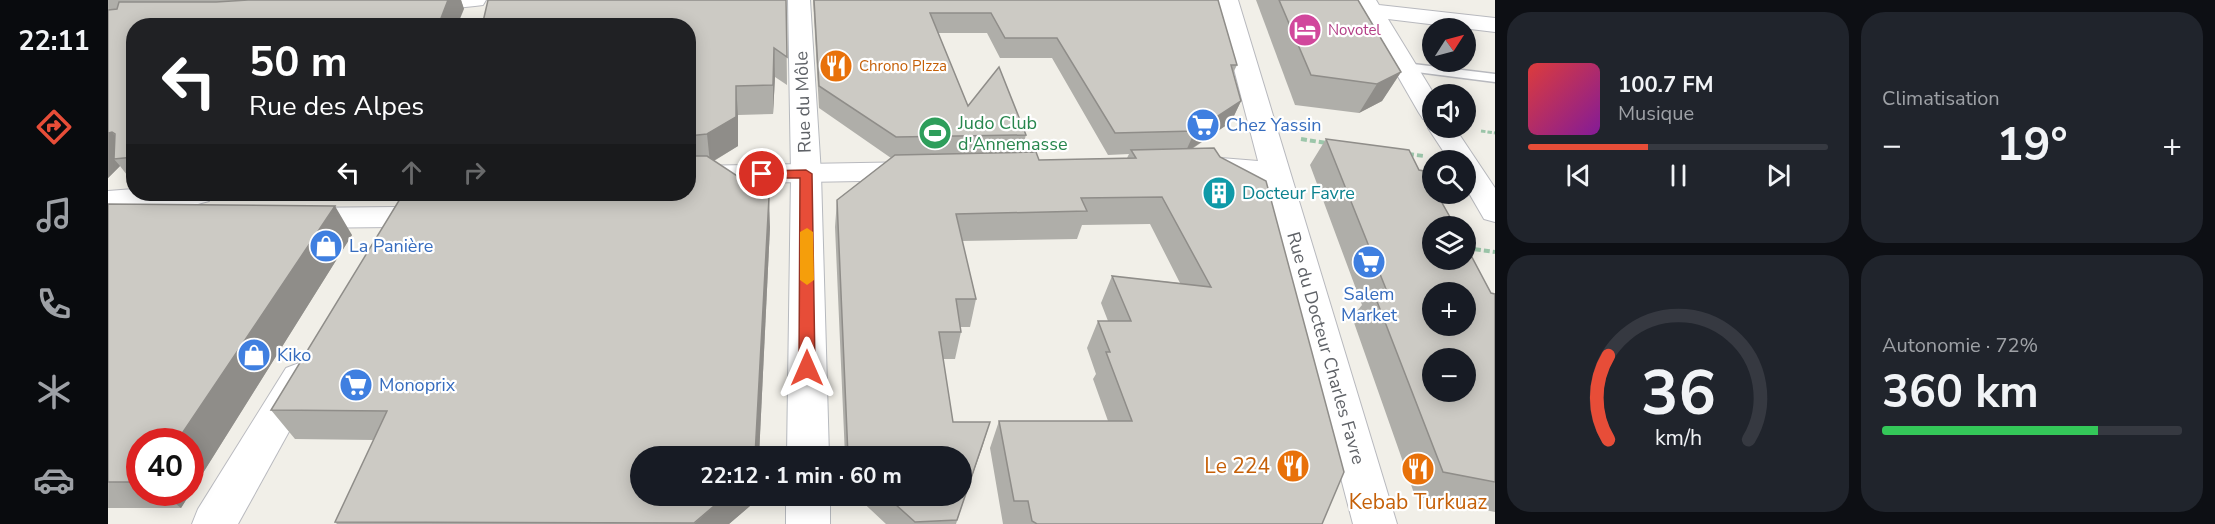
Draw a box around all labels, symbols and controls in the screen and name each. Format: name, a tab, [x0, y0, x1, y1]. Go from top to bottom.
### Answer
hotel icon: Novotel	[1287, 12, 1323, 48]
north arrow	[1422, 18, 1476, 72]
map controls	[1422, 18, 1476, 402]
place label: Novotel	[1328, 20, 1381, 40]
text: 22:11	[18, 23, 90, 60]
text: 50 m	[249, 34, 348, 91]
icon: left	[150, 42, 228, 120]
restaurant icon: Chrono PIzza	[818, 48, 854, 84]
street label: Rue du Môle	[789, 51, 817, 153]
place label: Chrono PIzza	[859, 56, 947, 76]
text: 100.7 FM	[1618, 70, 1714, 100]
button: sound	[1422, 84, 1476, 138]
text: Climatisation	[1882, 85, 2000, 112]
text: Rue des Alpes	[249, 88, 424, 125]
text: Musique	[1618, 100, 1694, 127]
icon: directions	[33, 106, 75, 148]
supermarket icon: Chez Yassin	[1185, 107, 1221, 143]
place label: Judo Club d'Annemasse	[957, 111, 1067, 156]
place label: Chez Yassin	[1226, 113, 1321, 137]
sports icon: Judo Club d'Annemasse	[917, 115, 953, 151]
text: 19°	[1996, 115, 2068, 176]
text: −	[1882, 123, 1902, 168]
text: +	[2162, 123, 2182, 168]
pin	[736, 148, 787, 199]
button: search	[1422, 150, 1476, 204]
icon: left	[332, 156, 365, 189]
icon: ahead	[395, 156, 428, 189]
icon: right	[458, 156, 491, 189]
icon: arrive	[745, 157, 778, 190]
icon: previous	[1562, 159, 1595, 192]
icon: pause	[1662, 159, 1695, 192]
icon: next	[1762, 159, 1795, 192]
building icon: Docteur Favre	[1201, 175, 1237, 211]
place label: Docteur Favre	[1242, 181, 1355, 205]
icon: music	[33, 194, 75, 236]
button: layers	[1422, 216, 1476, 270]
shop icon: La Panière	[308, 228, 344, 264]
street label: Rue du Docteur Charles Favre	[1281, 229, 1371, 467]
place label: La Panière	[349, 234, 433, 258]
supermarket icon: Salem Market	[1351, 244, 1387, 280]
place label: Salem Market	[1341, 282, 1398, 327]
button: +	[1422, 282, 1476, 336]
icon: phone	[33, 283, 75, 325]
text: Autonomie · 72%	[1882, 332, 2038, 359]
position arrow	[775, 336, 839, 400]
shop icon: Kiko	[236, 337, 272, 373]
place label: Kiko	[277, 343, 311, 367]
button: −	[1422, 348, 1476, 402]
text: 36	[1641, 351, 1715, 436]
text: 360 km	[1882, 362, 2039, 423]
supermarket icon: Monoprix	[338, 367, 374, 403]
icon: climate	[33, 371, 75, 413]
place label: Monoprix	[379, 373, 456, 397]
text: km/h	[1654, 424, 1702, 454]
speed limit sign: 40	[126, 428, 204, 506]
restaurant icon: Le 224	[1275, 448, 1311, 484]
restaurant icon: Kebab Turkuaz	[1400, 451, 1436, 487]
place label: Le 224	[1204, 452, 1270, 480]
icon: car	[33, 459, 75, 501]
text: 22:12 · 1 min · 60 m	[700, 461, 902, 491]
place label: Kebab Turkuaz	[1349, 488, 1488, 516]

